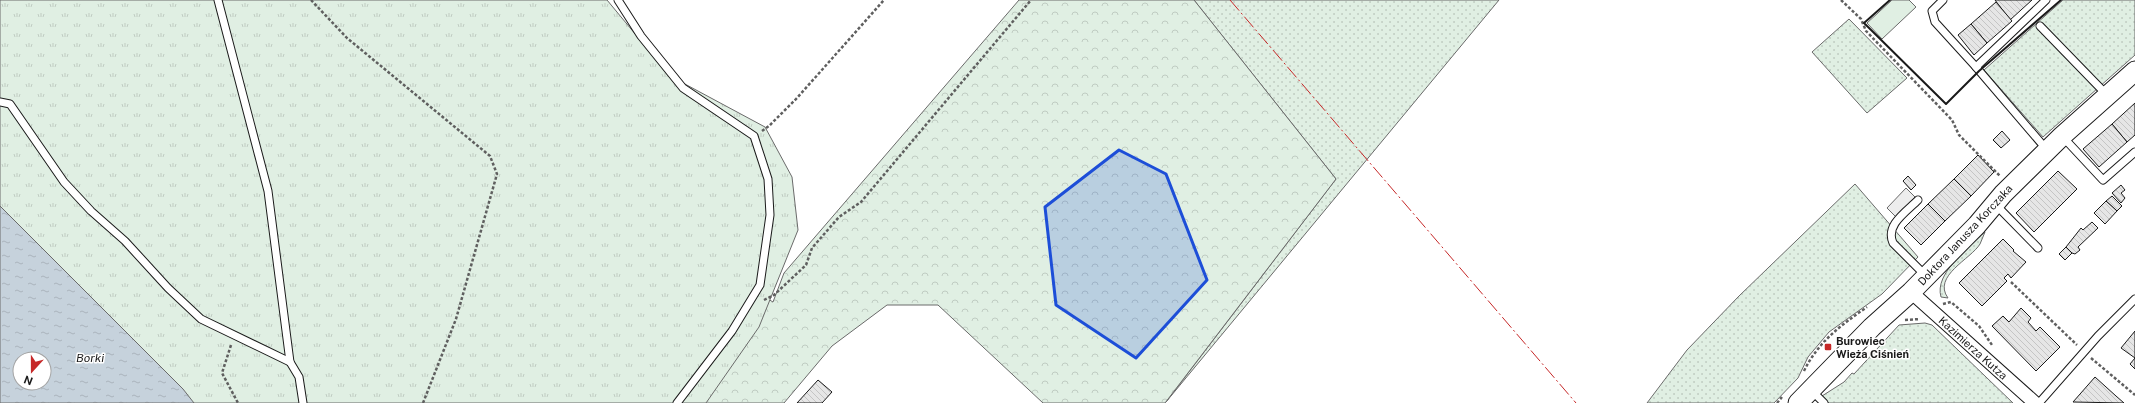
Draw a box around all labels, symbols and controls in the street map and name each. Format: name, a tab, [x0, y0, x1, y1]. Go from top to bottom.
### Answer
street label: Doktora Janusza Korczaka	[1915, 182, 2015, 288]
street label: Kazimierza Kutza	[1936, 314, 2010, 382]
place label: Burowiec Wieża Ciśnień	[1836, 335, 1909, 360]
marker: Burowiec Wieża Ciśnień	[1823, 342, 1833, 352]
north arrow	[12, 351, 52, 391]
water label: Borki	[76, 351, 104, 365]
text: N	[22, 373, 35, 387]

